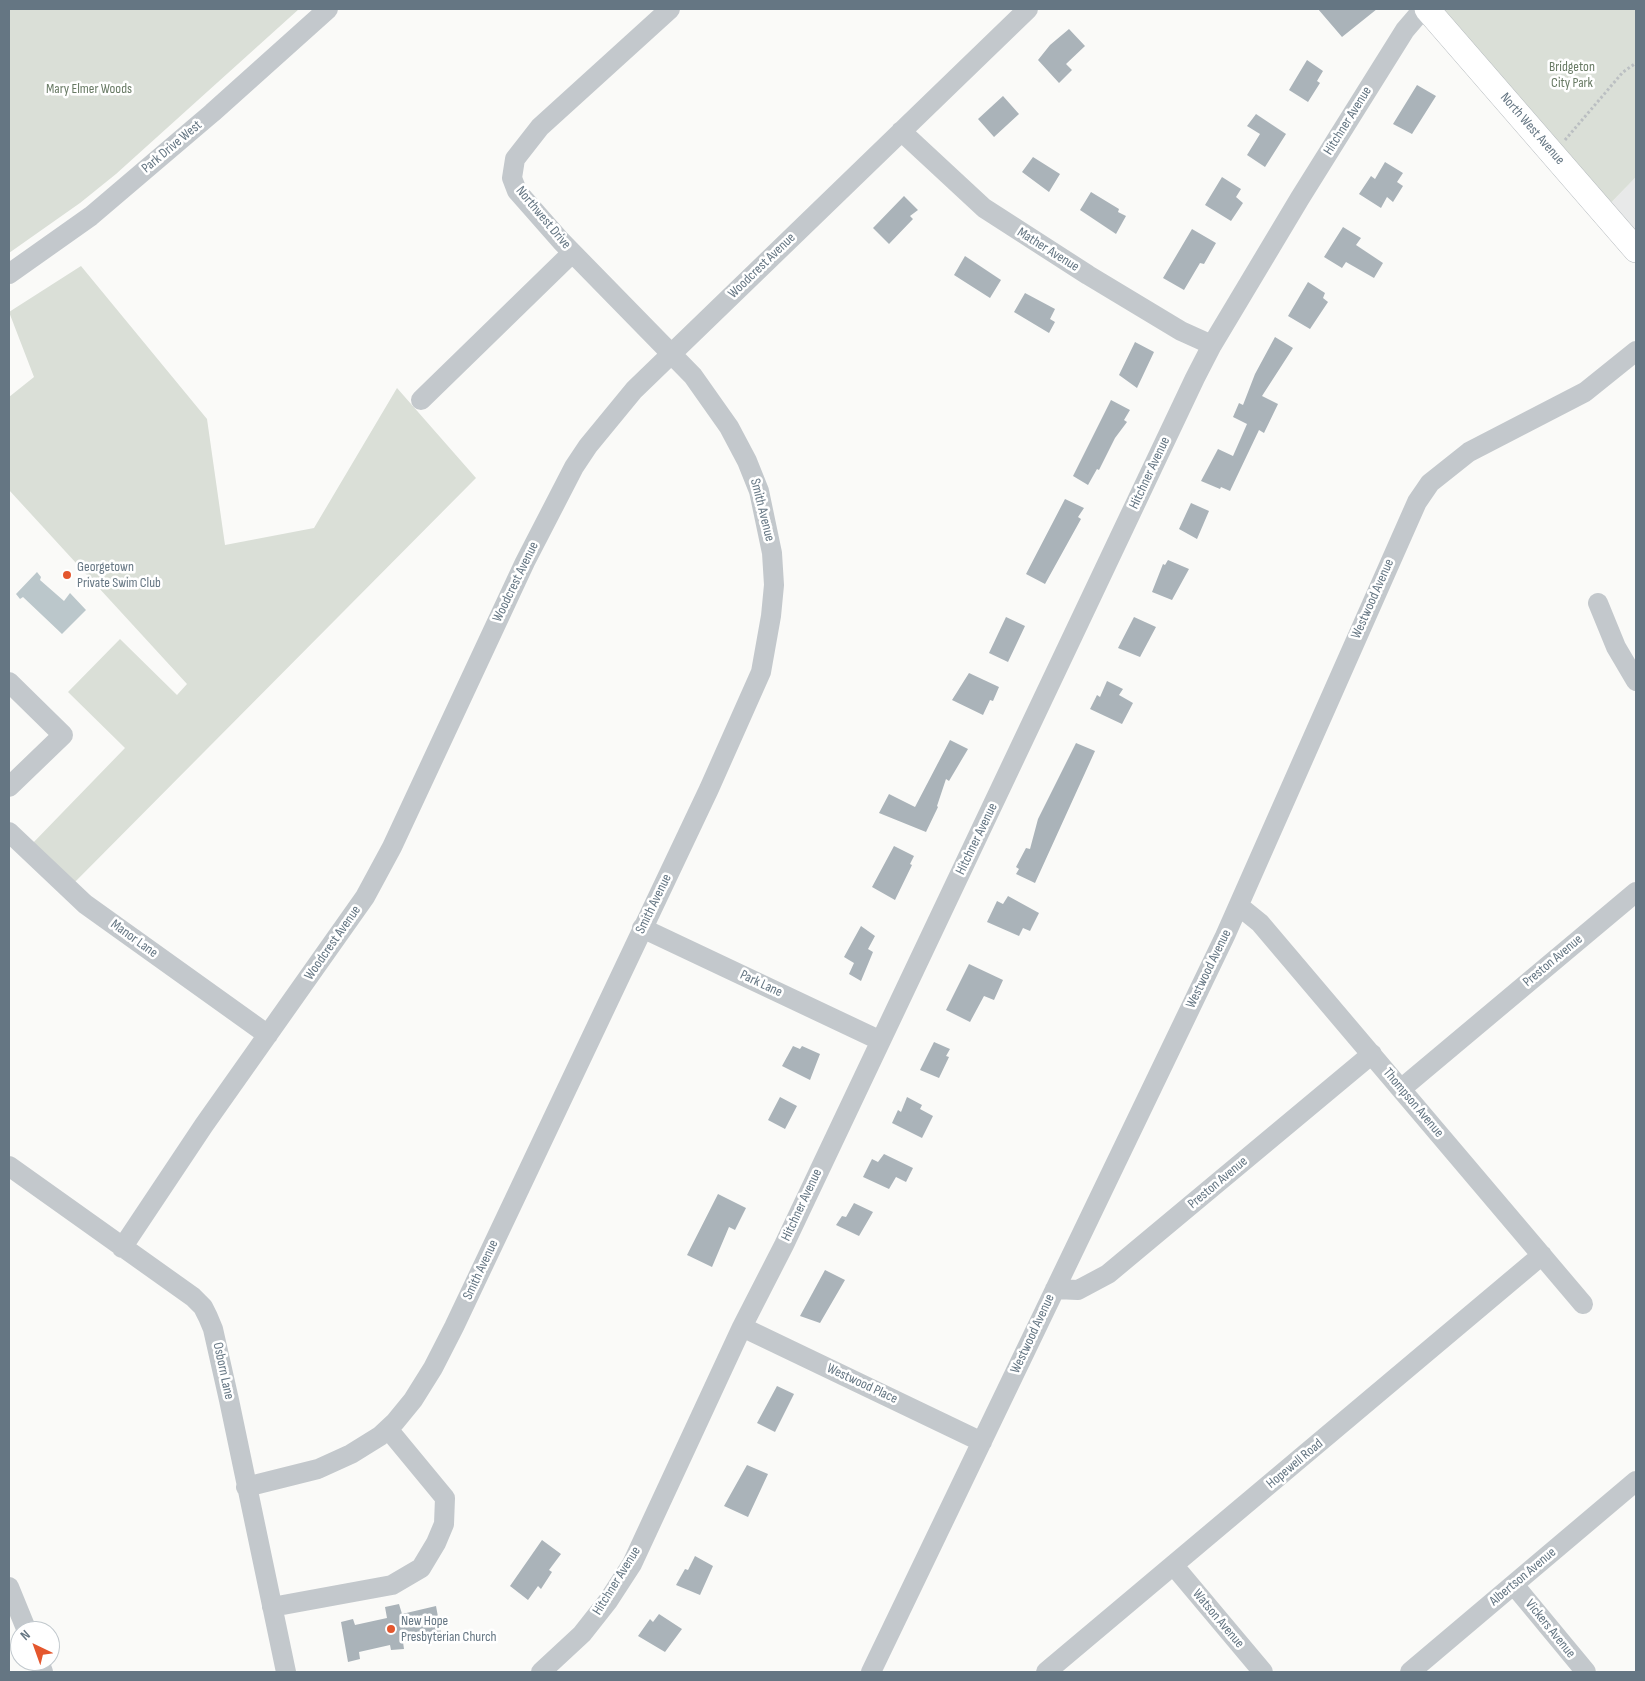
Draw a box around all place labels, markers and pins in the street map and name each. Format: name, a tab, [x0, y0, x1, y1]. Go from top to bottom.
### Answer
place label: Georgetown Private Swim Club	[77, 559, 161, 592]
marker: Georgetown Private Swim Club	[61, 569, 73, 581]
place label: New Hope Presbyterian Church	[401, 1613, 497, 1645]
marker: New Hope Presbyterian Church	[385, 1623, 397, 1635]

